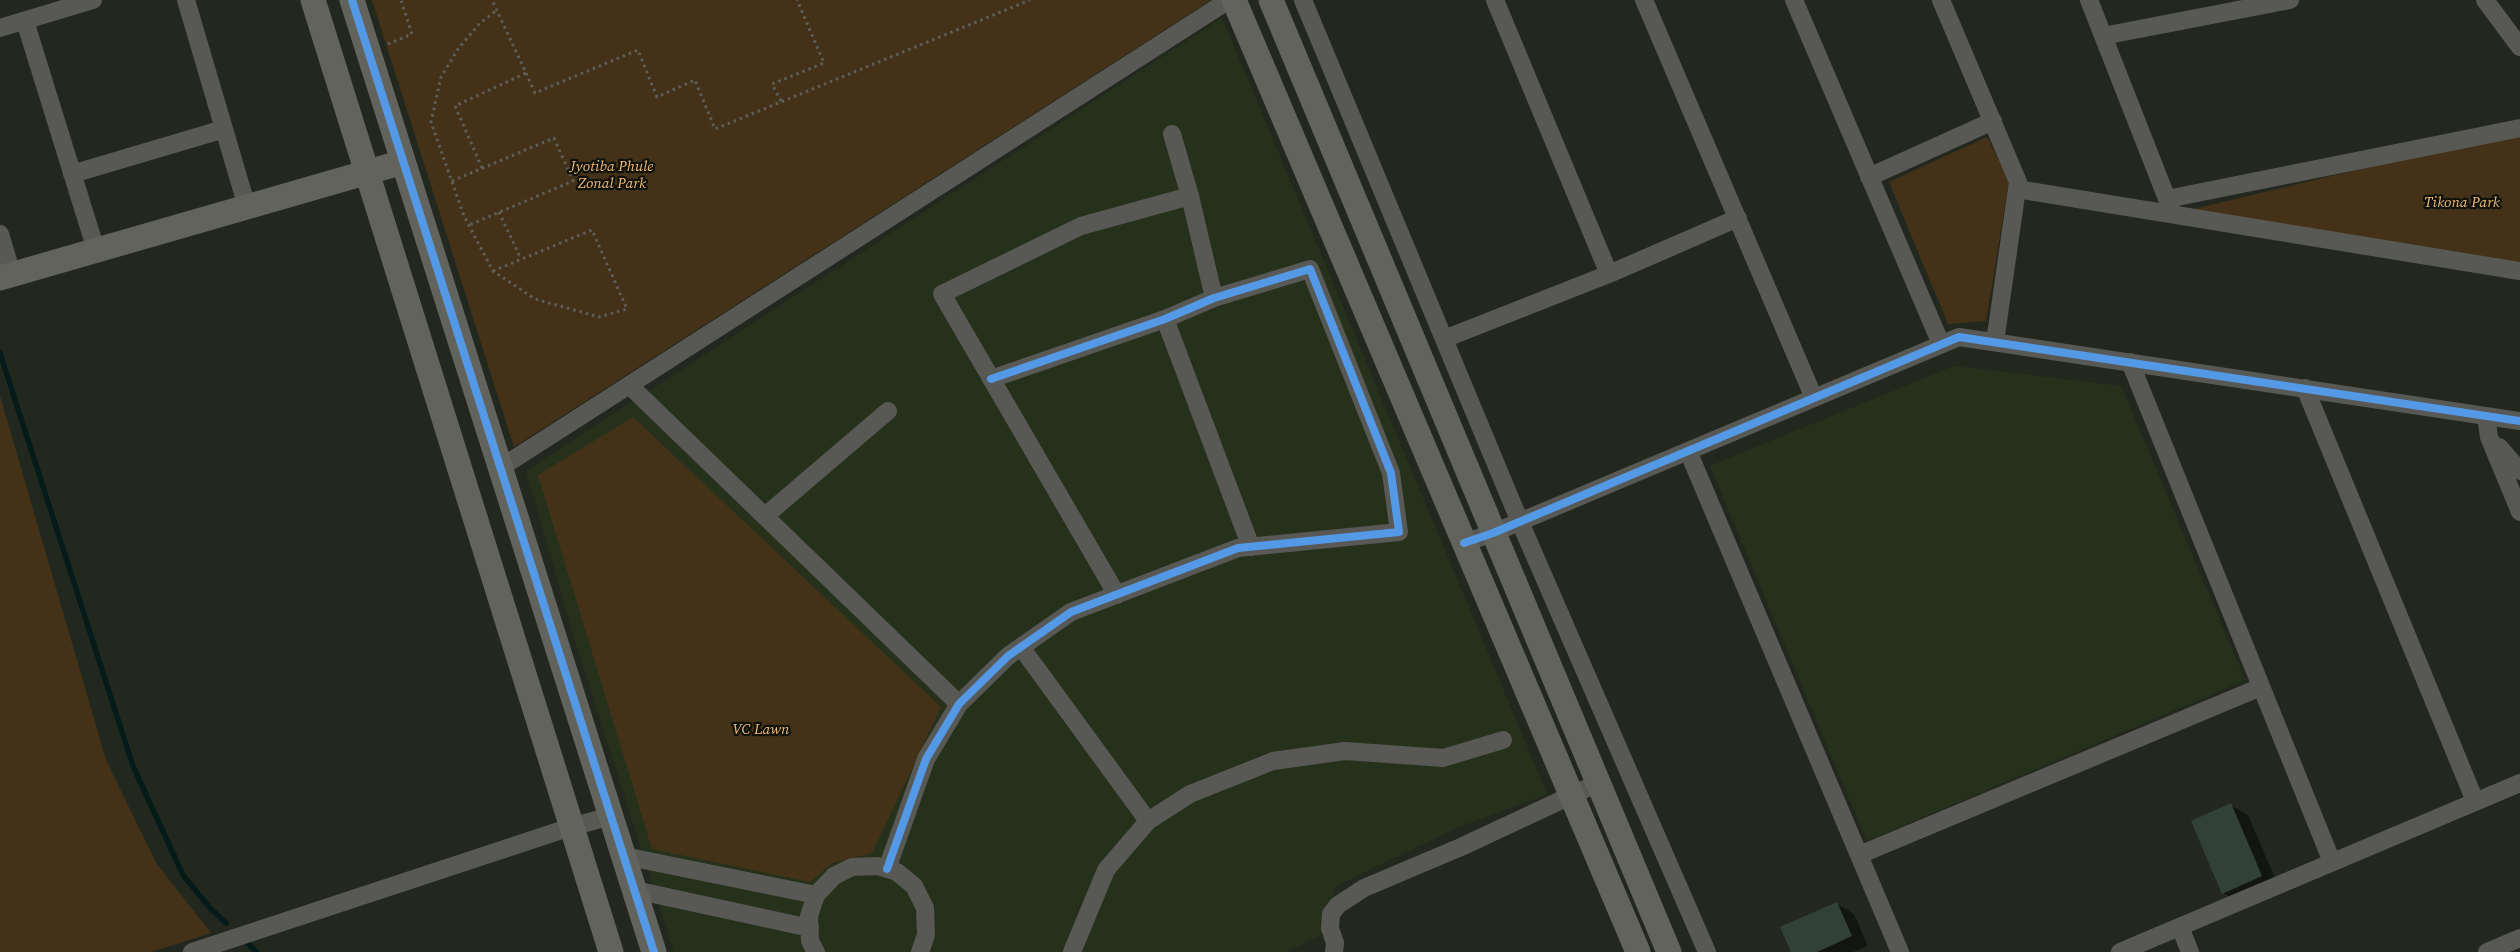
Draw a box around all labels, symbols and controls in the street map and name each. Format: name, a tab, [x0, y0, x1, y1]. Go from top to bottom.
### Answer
park label: Jyotiba Phule Zonal Park	[571, 158, 653, 193]
park label: Tikona Park	[2424, 194, 2500, 212]
park label: VC Lawn	[733, 721, 789, 739]

